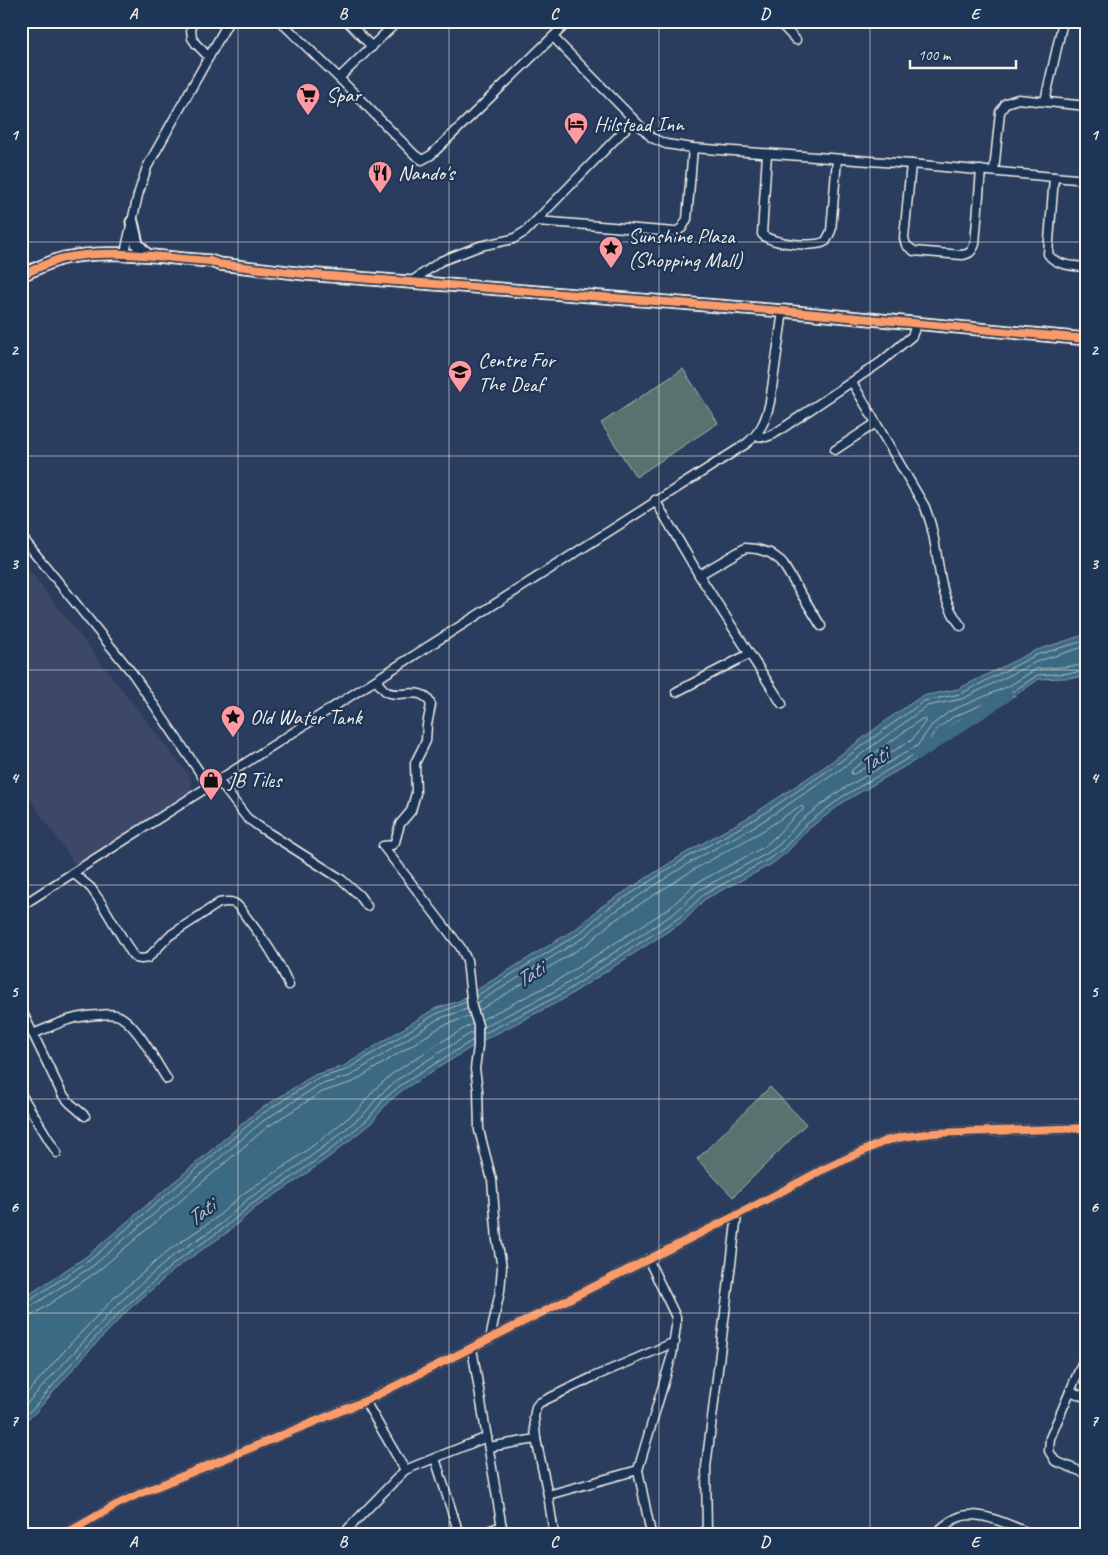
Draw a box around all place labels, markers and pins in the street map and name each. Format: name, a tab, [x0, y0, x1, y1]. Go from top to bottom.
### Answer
supermarket icon: Spar	[295, 82, 321, 116]
place label: Spar	[326, 82, 362, 108]
hotel icon: Hilstead Inn	[563, 111, 589, 145]
place label: Hilstead Inn	[594, 111, 685, 137]
restaurant icon: Nando's	[367, 160, 393, 194]
place label: Nando's	[398, 160, 456, 186]
place label: Sunshine Plaza (Shopping Mall)	[628, 223, 743, 273]
place icon: Sunshine Plaza (Shopping Mall)	[598, 235, 624, 269]
place label: Centre For The Deaf	[478, 347, 557, 397]
school or university icon: Centre For The Deaf	[447, 359, 473, 393]
place icon: Old Water Tank	[220, 704, 246, 738]
place label: Old Water Tank	[250, 704, 363, 730]
shop icon: JB Tiles	[198, 767, 224, 801]
place label: JB Tiles	[227, 767, 283, 793]

